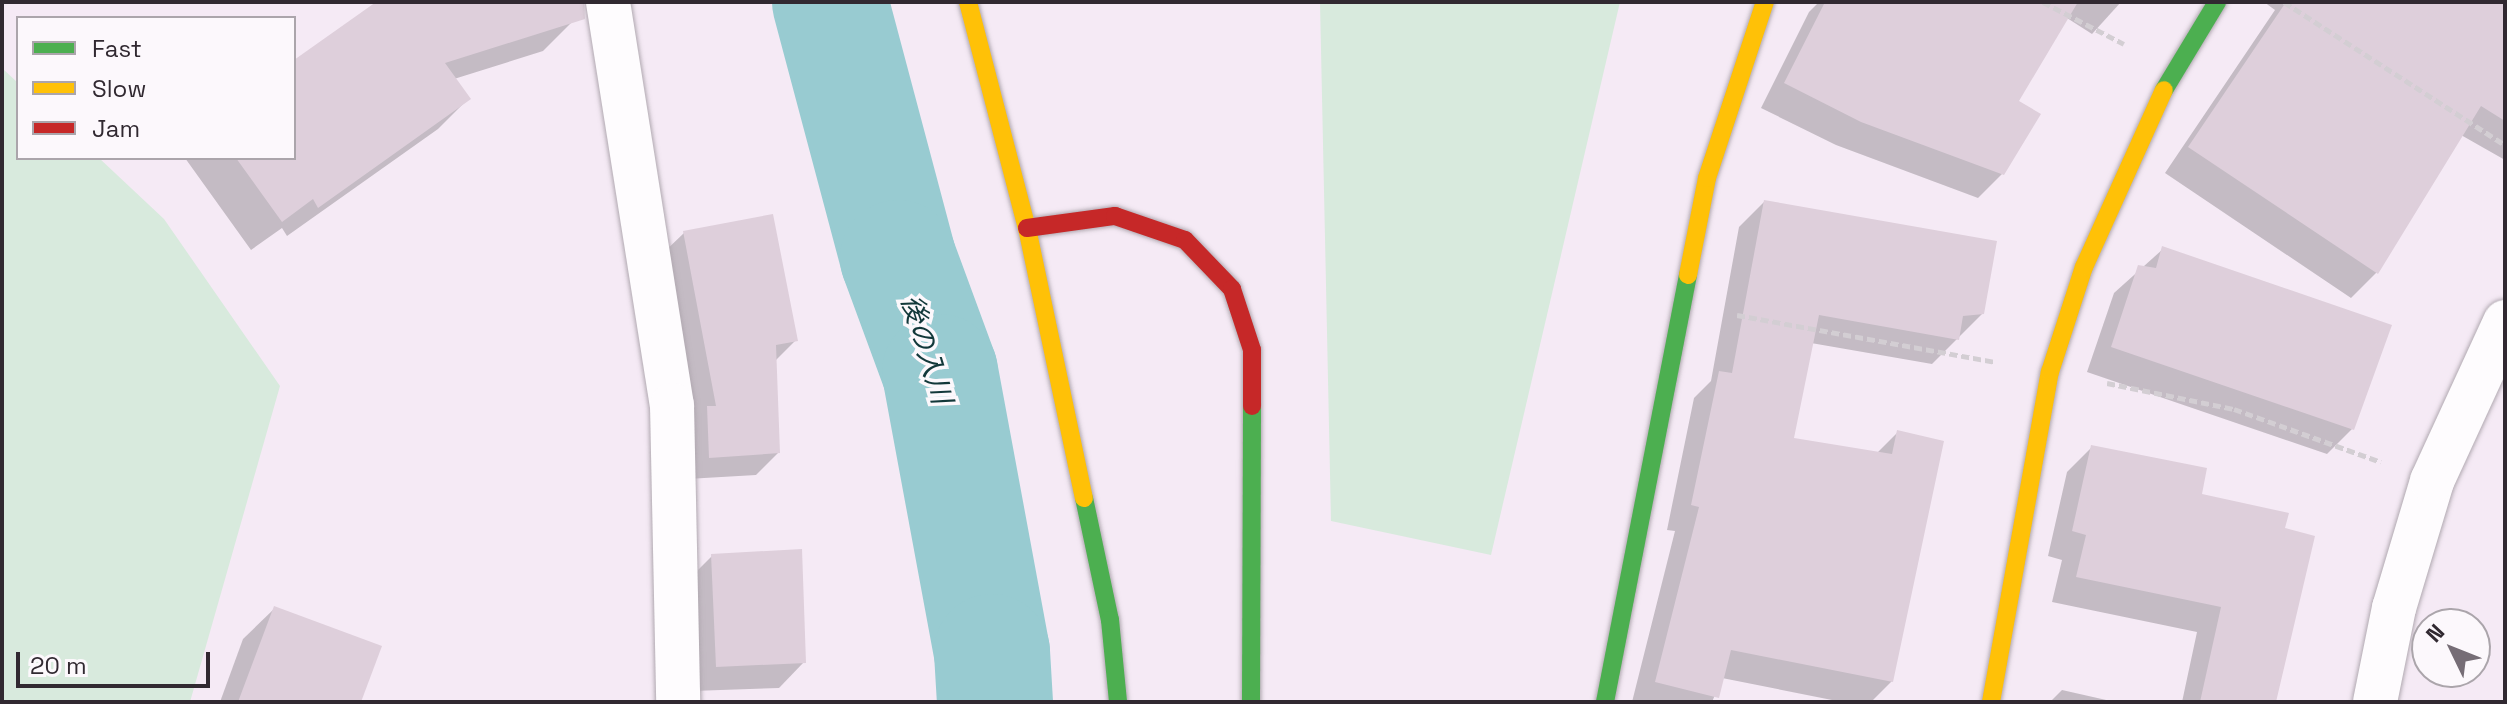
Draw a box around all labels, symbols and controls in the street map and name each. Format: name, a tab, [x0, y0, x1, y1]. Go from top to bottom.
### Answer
legend	[16, 16, 296, 160]
text: Fast	[92, 33, 142, 64]
text: Slow	[92, 73, 146, 104]
text: Jam	[92, 113, 140, 144]
water label: 後の入川	[895, 291, 959, 407]
north arrow	[2411, 608, 2491, 688]
text: N	[2420, 618, 2450, 648]
scale bar	[20, 636, 214, 686]
text: 20 m	[30, 650, 87, 681]

